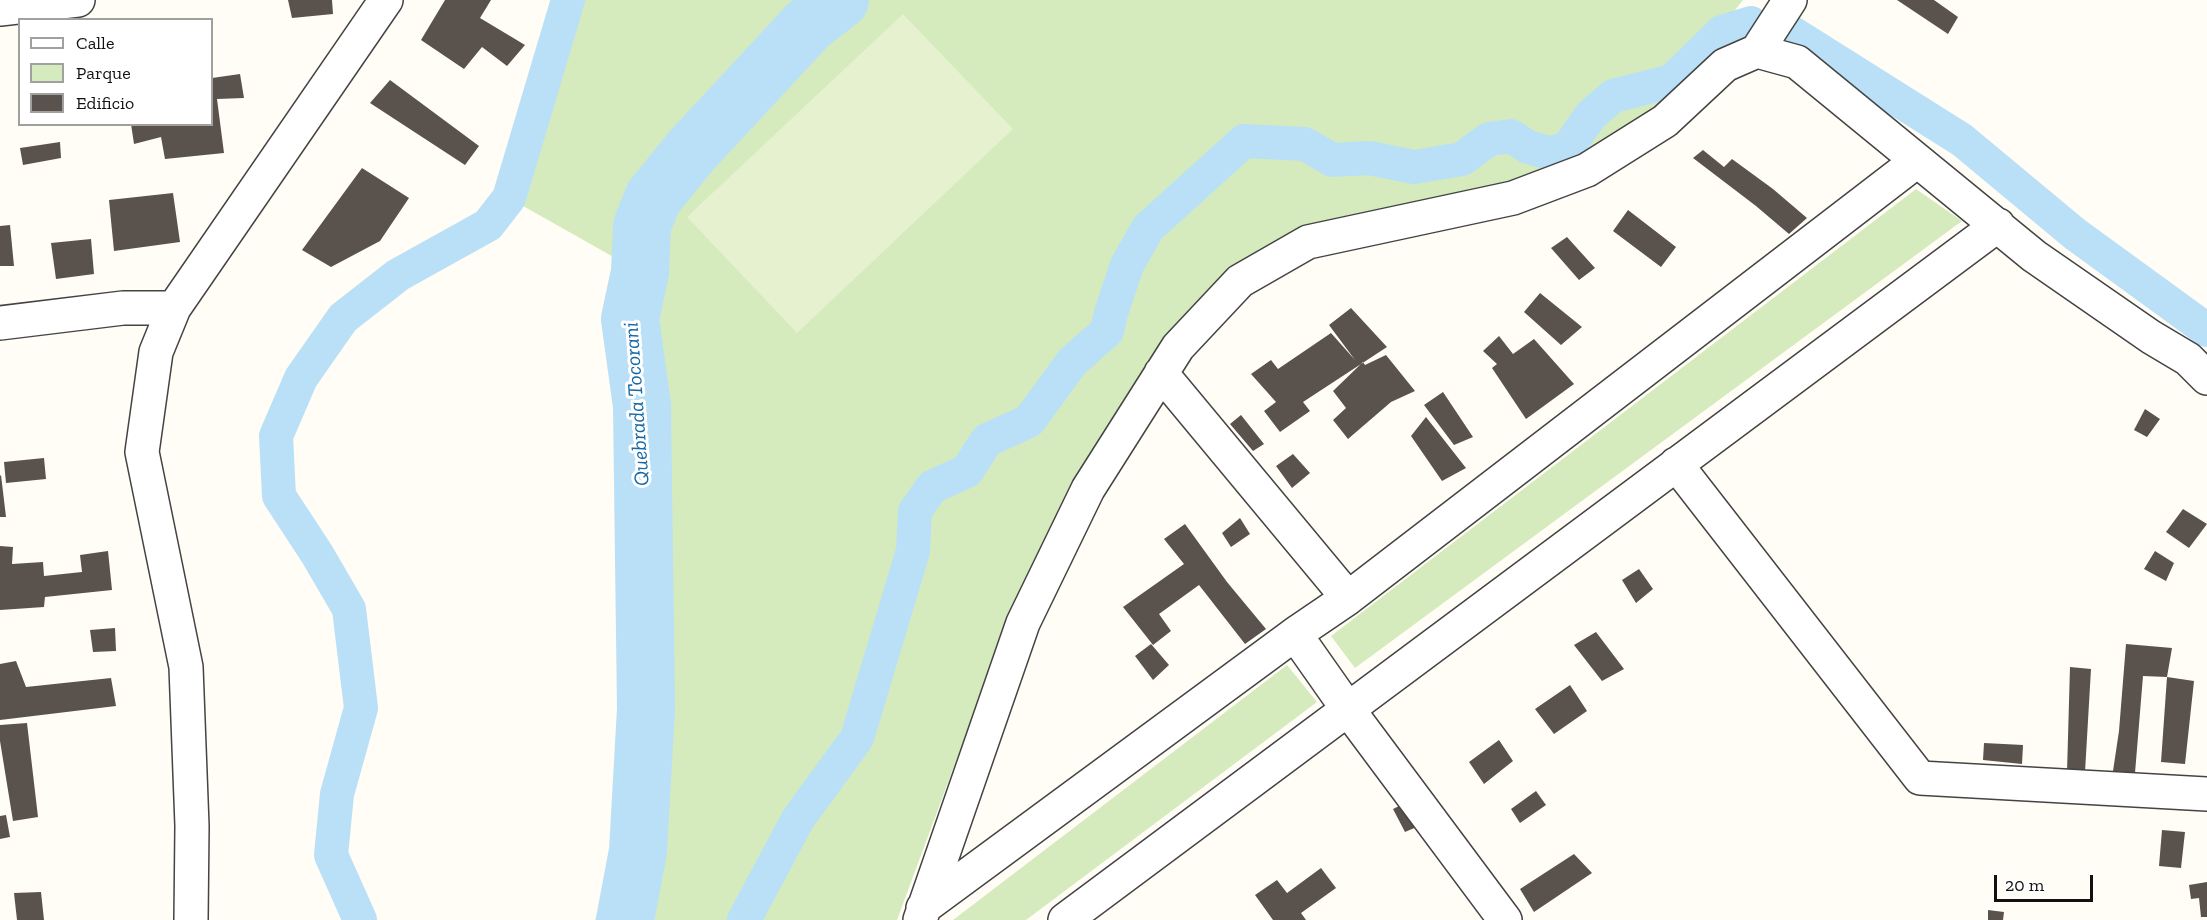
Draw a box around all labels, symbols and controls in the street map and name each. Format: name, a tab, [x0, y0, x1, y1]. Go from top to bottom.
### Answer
legend	[18, 18, 213, 126]
text: Calle	[76, 32, 114, 54]
text: Parque	[76, 62, 131, 84]
text: Edificio	[76, 92, 134, 114]
water label: Quebrada Tocorani	[619, 321, 655, 487]
scale bar	[1997, 863, 2096, 901]
text: 20 m	[2005, 874, 2044, 896]

